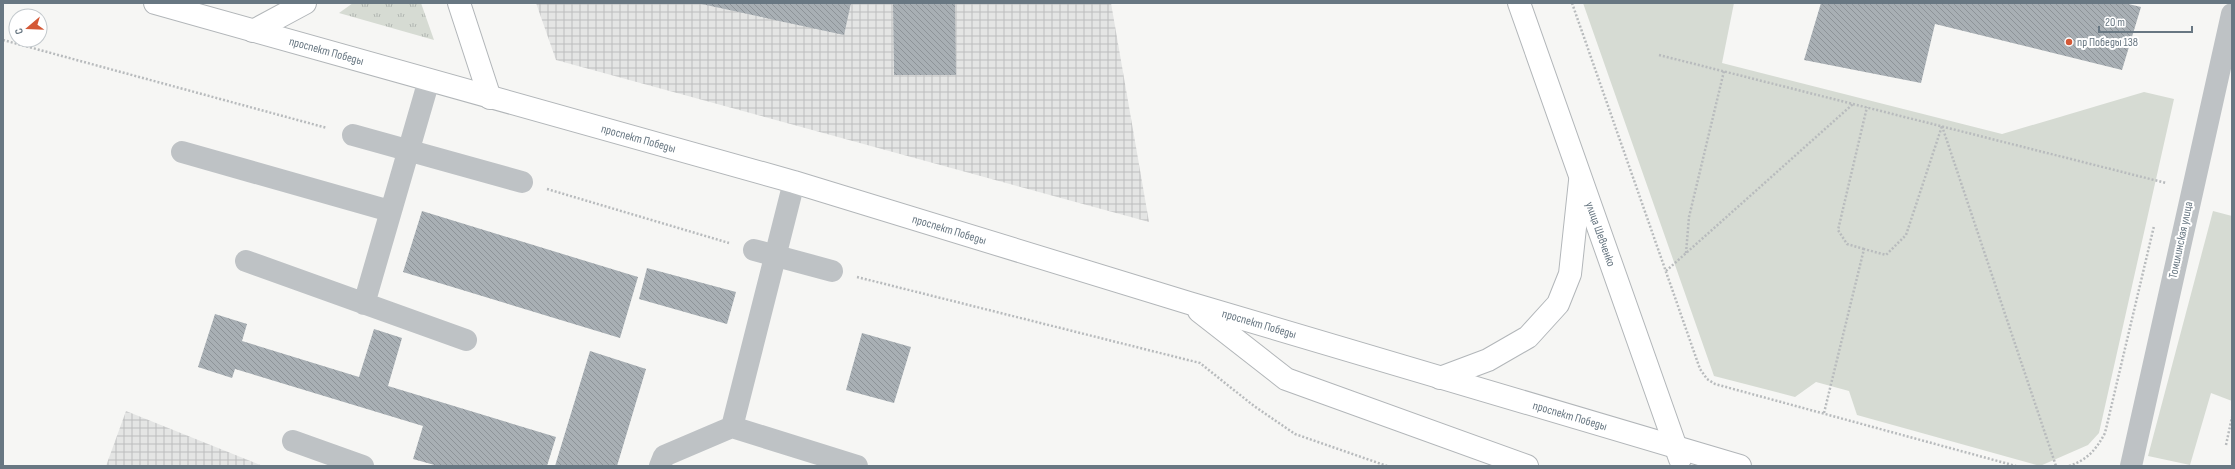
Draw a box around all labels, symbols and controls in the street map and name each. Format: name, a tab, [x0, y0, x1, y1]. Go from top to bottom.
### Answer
north arrow	[8, 8, 48, 48]
scale bar	[2099, 8, 2192, 34]
text: 20 m	[2105, 15, 2125, 30]
text: С	[12, 26, 26, 36]
street label: проспект Победы	[287, 33, 365, 69]
place label: пр Победы 138	[2077, 35, 2138, 50]
marker: пр Победы 138	[2064, 37, 2074, 47]
street label: проспект Победы	[599, 121, 677, 156]
street label: улица Шевченко	[1582, 200, 1619, 268]
street label: Томилинская улица	[2166, 200, 2197, 280]
street label: проспект Победы	[910, 211, 988, 248]
street label: проспект Победы	[1220, 306, 1298, 342]
street label: проспект Победы	[1531, 398, 1609, 434]

